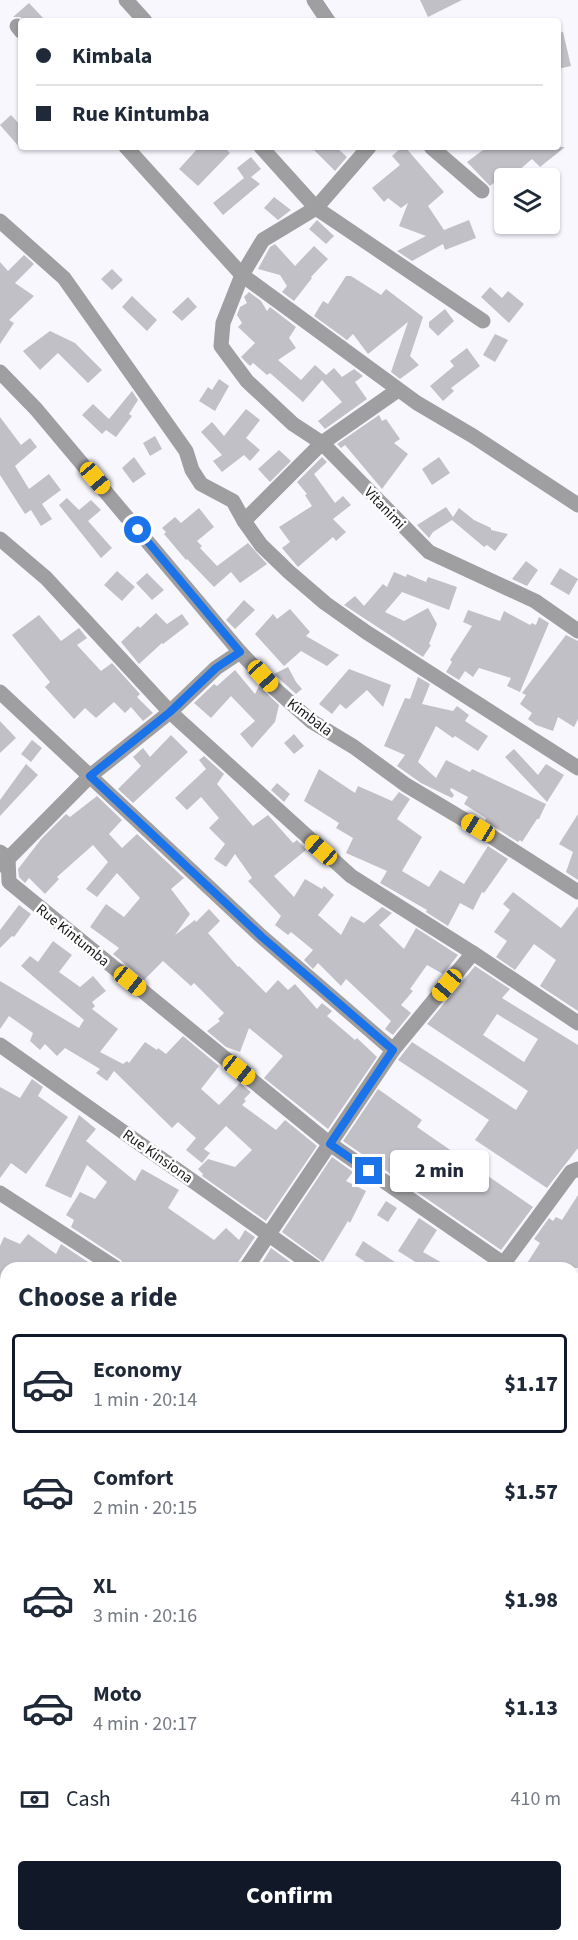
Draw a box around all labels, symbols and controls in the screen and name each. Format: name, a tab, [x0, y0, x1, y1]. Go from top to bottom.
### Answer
text: Kimbala	[72, 40, 152, 72]
text: Rue Kintumba	[72, 98, 210, 130]
map controls	[494, 168, 560, 234]
button: layers	[494, 168, 560, 234]
car	[77, 458, 113, 498]
street label: Vitanimi	[359, 482, 410, 534]
route start	[124, 516, 151, 543]
car	[244, 657, 282, 695]
street label: Kimbala	[283, 693, 337, 741]
car	[458, 811, 498, 845]
car	[302, 831, 340, 869]
street label: Rue Kintumba	[31, 899, 114, 972]
car	[110, 963, 150, 999]
car	[429, 965, 465, 1005]
car	[219, 1052, 259, 1088]
street label: Rue Kinsiona	[118, 1124, 197, 1188]
callout: 2 min	[390, 1150, 489, 1192]
route end	[355, 1157, 382, 1184]
text: 2 min	[415, 1157, 464, 1185]
text: Choose a ride	[18, 1278, 178, 1317]
text: Economy	[93, 1354, 182, 1386]
icon: car	[21, 1357, 75, 1411]
text: $1.17	[504, 1368, 558, 1400]
text: 1 min · 20:14	[93, 1386, 197, 1414]
text: Comfort	[93, 1462, 174, 1494]
icon: car	[21, 1465, 75, 1519]
text: $1.57	[504, 1476, 558, 1508]
text: 2 min · 20:15	[93, 1494, 197, 1522]
text: XL	[93, 1570, 117, 1602]
icon: car	[21, 1573, 75, 1627]
text: $1.98	[504, 1584, 558, 1616]
text: 3 min · 20:16	[93, 1602, 197, 1630]
text: Moto	[93, 1678, 142, 1710]
icon: car	[21, 1681, 75, 1735]
text: $1.13	[504, 1692, 558, 1724]
text: 4 min · 20:17	[93, 1710, 197, 1738]
icon: cash	[18, 1783, 51, 1816]
text: Cash	[66, 1783, 111, 1815]
text: 410 m	[511, 1785, 561, 1813]
button: Confirm	[18, 1861, 561, 1930]

